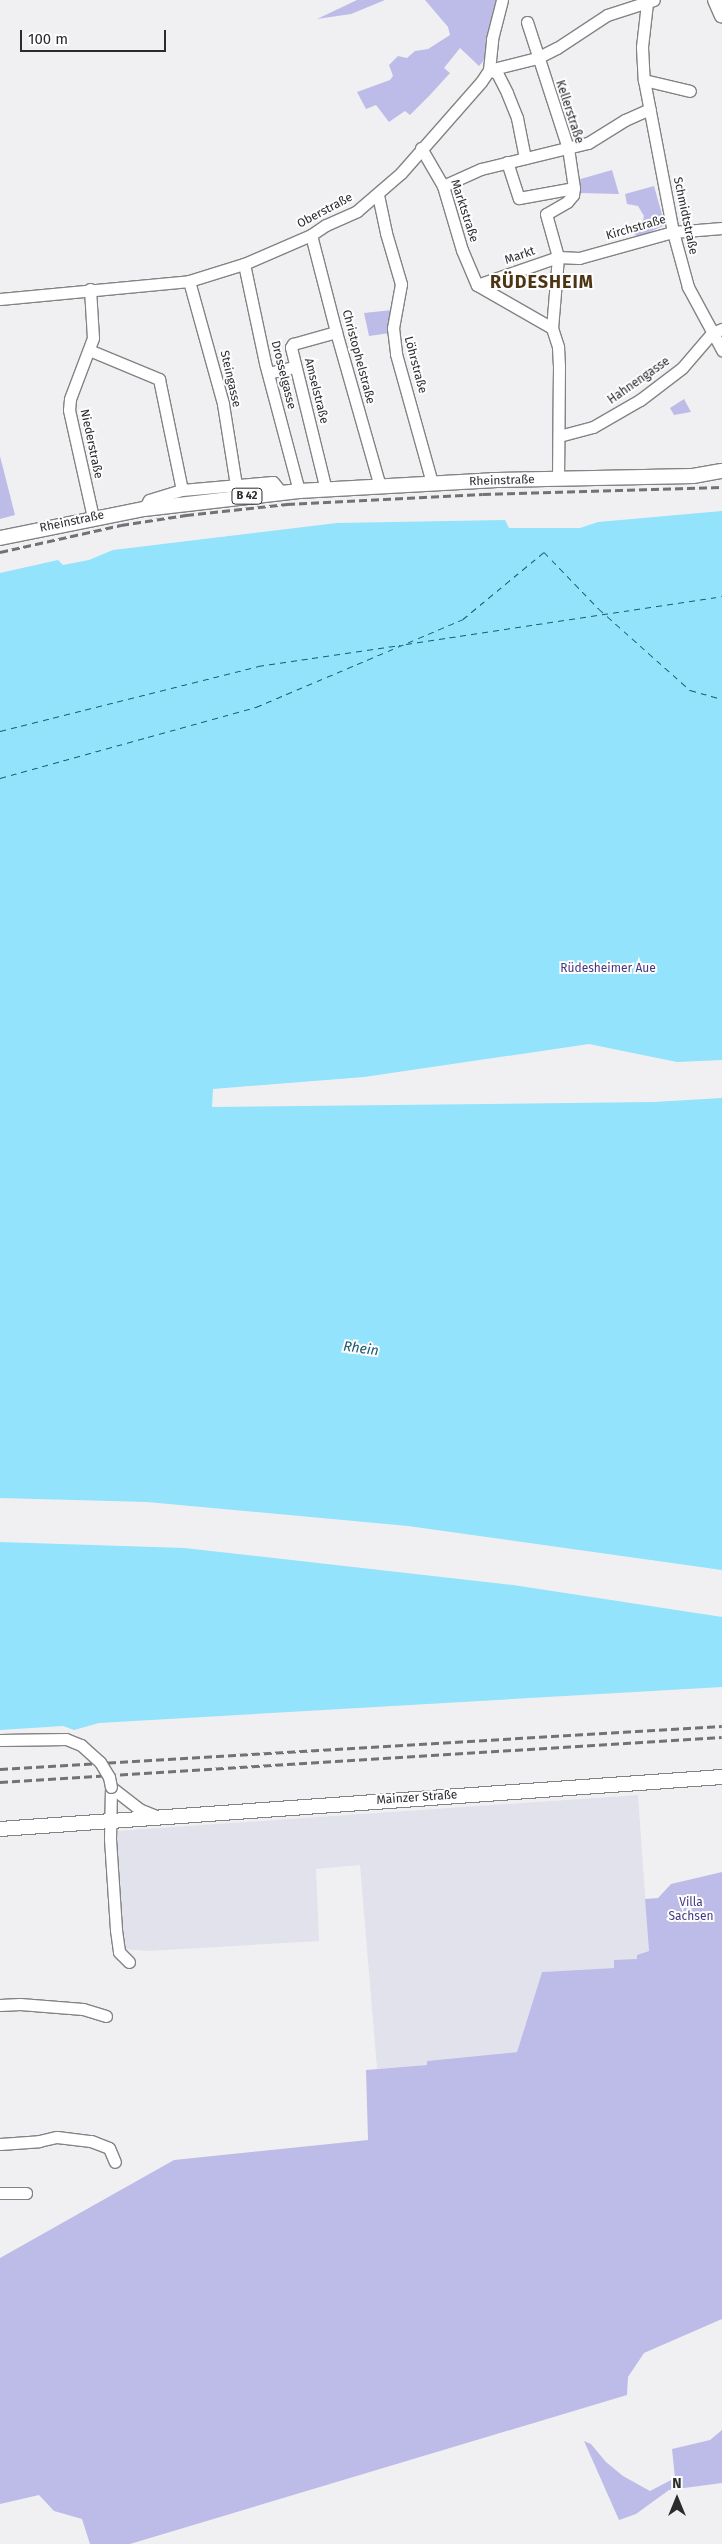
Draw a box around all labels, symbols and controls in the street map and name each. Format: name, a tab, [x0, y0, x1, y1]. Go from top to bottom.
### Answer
scale bar	[22, 20, 169, 52]
text: 100 m	[28, 30, 68, 48]
street label: Kellerstraße	[552, 79, 586, 145]
street label: Schmidtstraße	[670, 176, 700, 256]
street label: Marktstraße	[447, 178, 481, 244]
street label: Oberstraße	[295, 190, 355, 232]
street label: Kirchstraße	[604, 213, 668, 243]
street label: Markt	[503, 244, 537, 268]
district label: RÜDESHEIM	[489, 271, 595, 293]
street label: Christophelstraße	[338, 308, 378, 406]
street label: Löhrstraße	[400, 335, 430, 395]
street label: Drosselgasse	[268, 339, 298, 411]
street label: Steingasse	[216, 349, 244, 409]
street label: Hahnengasse	[605, 354, 673, 408]
street label: Amselstraße	[301, 357, 331, 425]
street label: Niederstraße	[77, 408, 105, 480]
street label: Rheinstraße	[469, 473, 535, 489]
road number: B 42	[231, 488, 263, 504]
street label: Rheinstraße	[38, 508, 106, 536]
park label: Rüdesheimer Aue	[560, 962, 656, 976]
water label: Rhein	[342, 1338, 380, 1360]
street label: Mainzer Straße	[376, 1788, 458, 1808]
park label: Villa Sachsen	[668, 1896, 714, 1924]
north arrow	[652, 2474, 702, 2524]
text: N	[672, 2475, 682, 2492]

